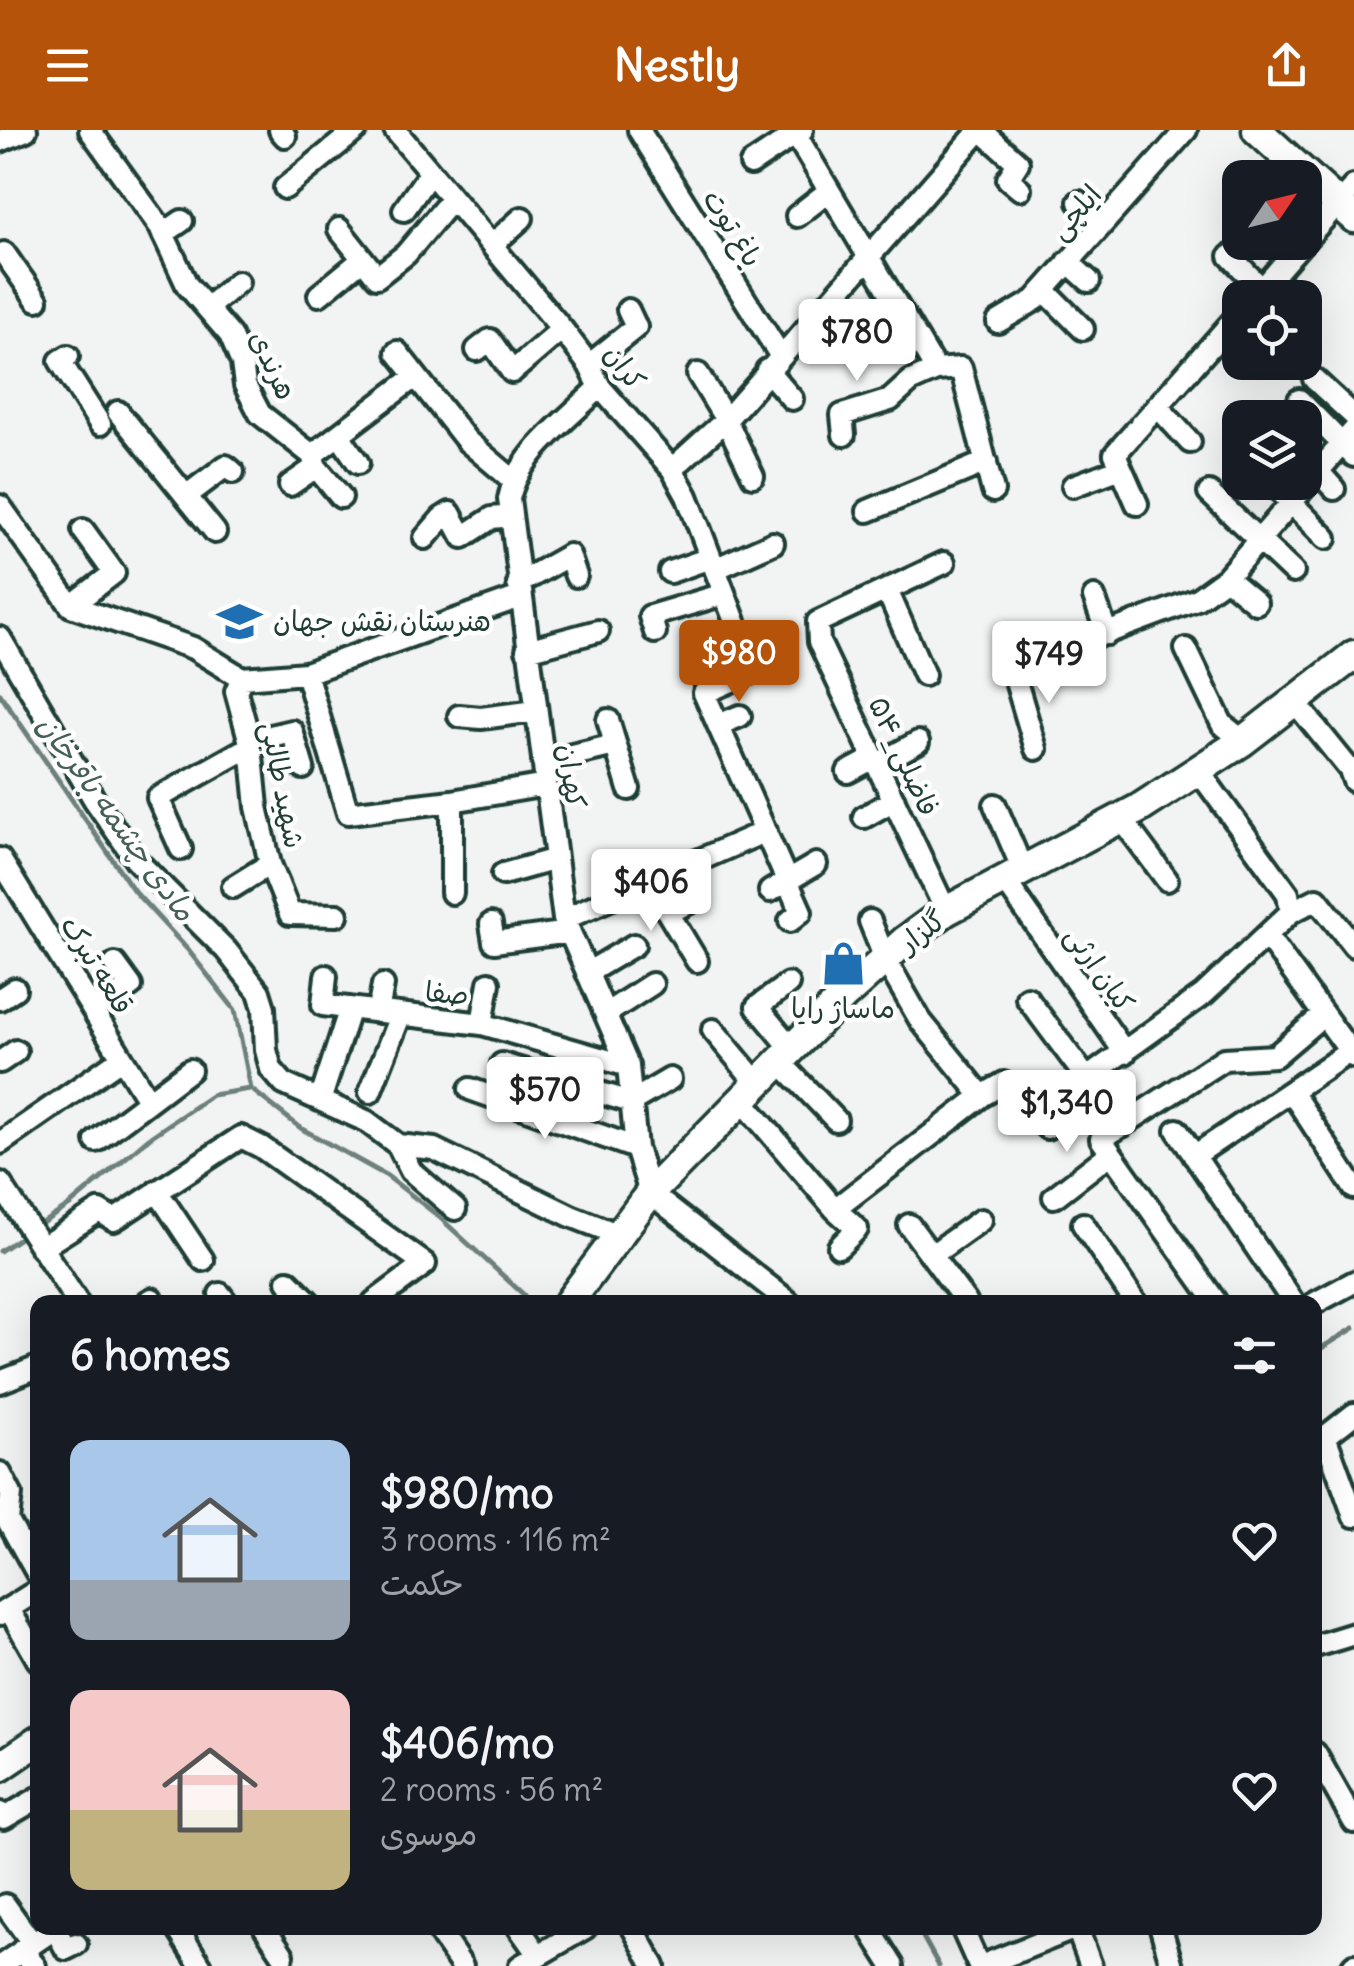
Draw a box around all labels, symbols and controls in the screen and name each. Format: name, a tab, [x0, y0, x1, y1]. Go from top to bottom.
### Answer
text: Nestly	[614, 37, 740, 93]
icon: menu	[40, 38, 95, 93]
icon: share	[1259, 38, 1314, 93]
north arrow	[1222, 160, 1322, 260]
map controls	[1222, 160, 1322, 500]
street label: ایلچی	[1041, 177, 1109, 247]
street label: باغ توت	[694, 183, 771, 274]
button: locate	[1222, 280, 1322, 380]
pin: $780	[798, 299, 916, 384]
text: $780	[821, 311, 893, 352]
street label: هرندی	[241, 325, 305, 405]
street label: کران	[596, 337, 654, 397]
button: layers	[1222, 400, 1322, 500]
school or university icon: هنرستان نقش جهان	[216, 597, 264, 645]
place label: هنرستان نقش جهان	[273, 603, 491, 639]
pin: $980	[680, 620, 798, 705]
pin: $749	[990, 621, 1108, 706]
text: $980	[701, 632, 777, 673]
text: $749	[1014, 633, 1084, 674]
street label: ۵۴_فاضلی	[861, 690, 947, 822]
water label: مادی چشمه باقرخان	[28, 707, 205, 929]
street label: شهید طالبی	[253, 719, 313, 851]
street label: کهران	[550, 742, 594, 810]
pin: $406	[592, 849, 710, 934]
text: $406	[613, 861, 689, 902]
street label: گلزار	[890, 902, 953, 962]
street label: قلعه تبرک	[53, 909, 141, 1021]
street label: کیان ارثی	[1057, 919, 1143, 1019]
shop icon: ماساژ رایا	[819, 939, 867, 987]
street label: صفا	[424, 973, 470, 1013]
place label: ماساژ رایا	[791, 990, 895, 1026]
pin: $570	[486, 1057, 604, 1142]
text: $570	[509, 1069, 581, 1110]
pin: $1,340	[986, 1070, 1148, 1155]
text: $1,340	[1020, 1082, 1114, 1123]
icon: filters	[1227, 1328, 1282, 1383]
text: 6 homes	[70, 1329, 231, 1381]
text: $980/mo	[380, 1467, 554, 1519]
icon: home	[150, 1480, 270, 1600]
icon: heart	[1227, 1513, 1282, 1568]
text: 3 rooms · 116 m²	[380, 1519, 611, 1560]
text: حکمت	[380, 1563, 464, 1604]
text: $406/mo	[380, 1717, 555, 1769]
icon: home	[150, 1730, 270, 1850]
icon: heart	[1227, 1763, 1282, 1818]
text: 2 rooms · 56 m²	[380, 1769, 603, 1810]
text: موسوی	[380, 1813, 477, 1854]

